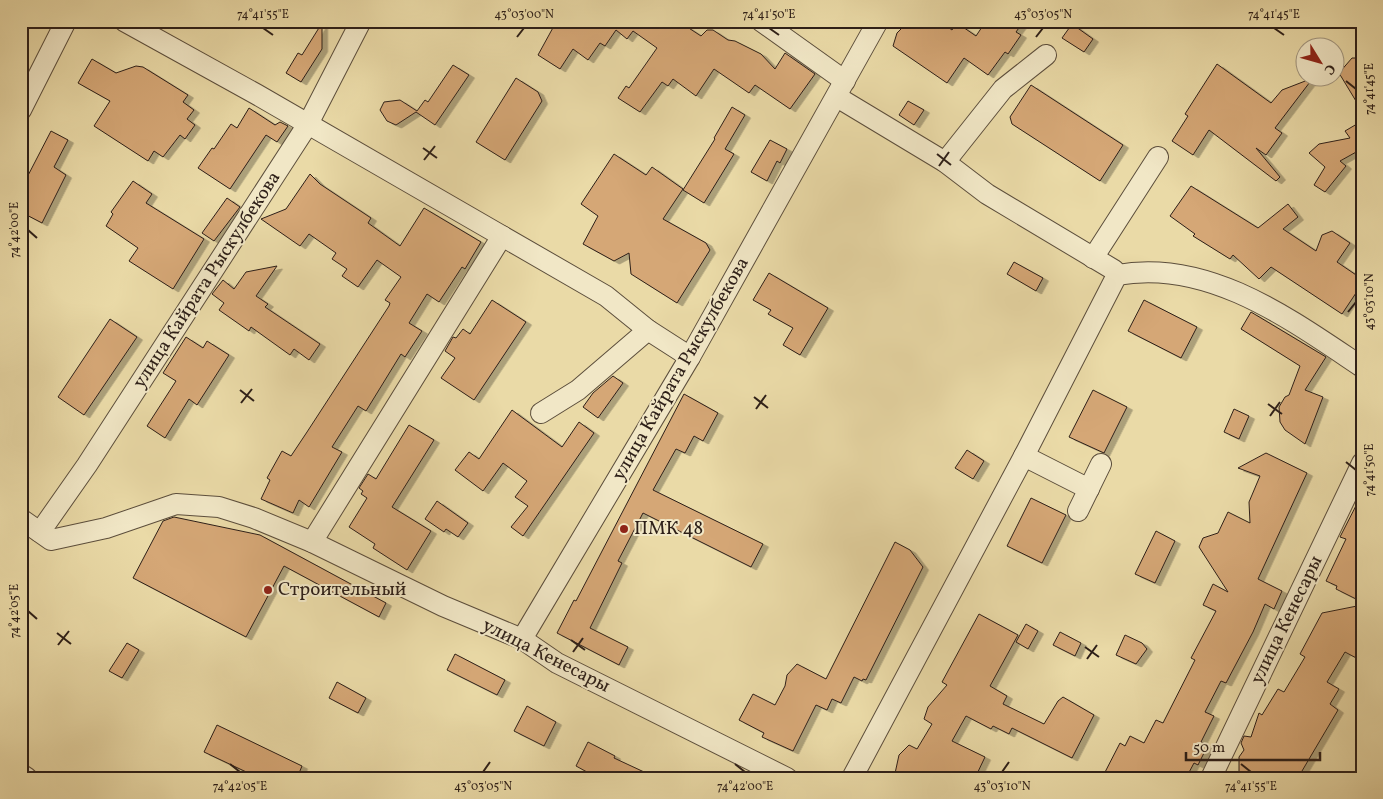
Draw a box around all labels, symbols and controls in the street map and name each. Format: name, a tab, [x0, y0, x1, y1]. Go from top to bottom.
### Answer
text: 74°41'55"E	[237, 7, 289, 23]
text: 43°03'00"N	[494, 7, 554, 23]
text: 74°41'50"E	[743, 7, 795, 23]
text: 43°03'05"N	[1014, 7, 1072, 23]
text: 74°41'45"E	[1248, 7, 1300, 23]
north arrow	[1296, 38, 1346, 88]
text: С	[1319, 60, 1339, 78]
text: 74°41'45"E	[1362, 63, 1378, 115]
street label: улица Кайрата Рыскулбекова	[127, 166, 287, 394]
text: 74°42'00"E	[7, 202, 23, 258]
street label: улица Кайрата Рыскулбекова	[606, 252, 756, 486]
text: 43°03'10"N	[1362, 273, 1378, 331]
text: 74°41'50"E	[1362, 444, 1378, 496]
place label: ПМК 48	[634, 516, 703, 542]
marker: ПМК 48	[618, 523, 630, 535]
street label: улица Кенесары	[1245, 551, 1329, 689]
place label: Строительный	[278, 577, 406, 603]
text: 74°42'05"E	[7, 584, 23, 638]
marker: Строительный	[262, 584, 274, 596]
street label: улица Кенесары	[478, 613, 614, 699]
scale bar	[1186, 729, 1319, 761]
text: 50 m	[1193, 738, 1225, 759]
text: 74°42'05"E	[213, 779, 267, 795]
text: 43°03'05"N	[454, 779, 512, 795]
text: 74°42'00"E	[717, 779, 773, 795]
text: 43°03'10"N	[973, 779, 1031, 795]
text: 74°41'55"E	[1225, 779, 1277, 795]

